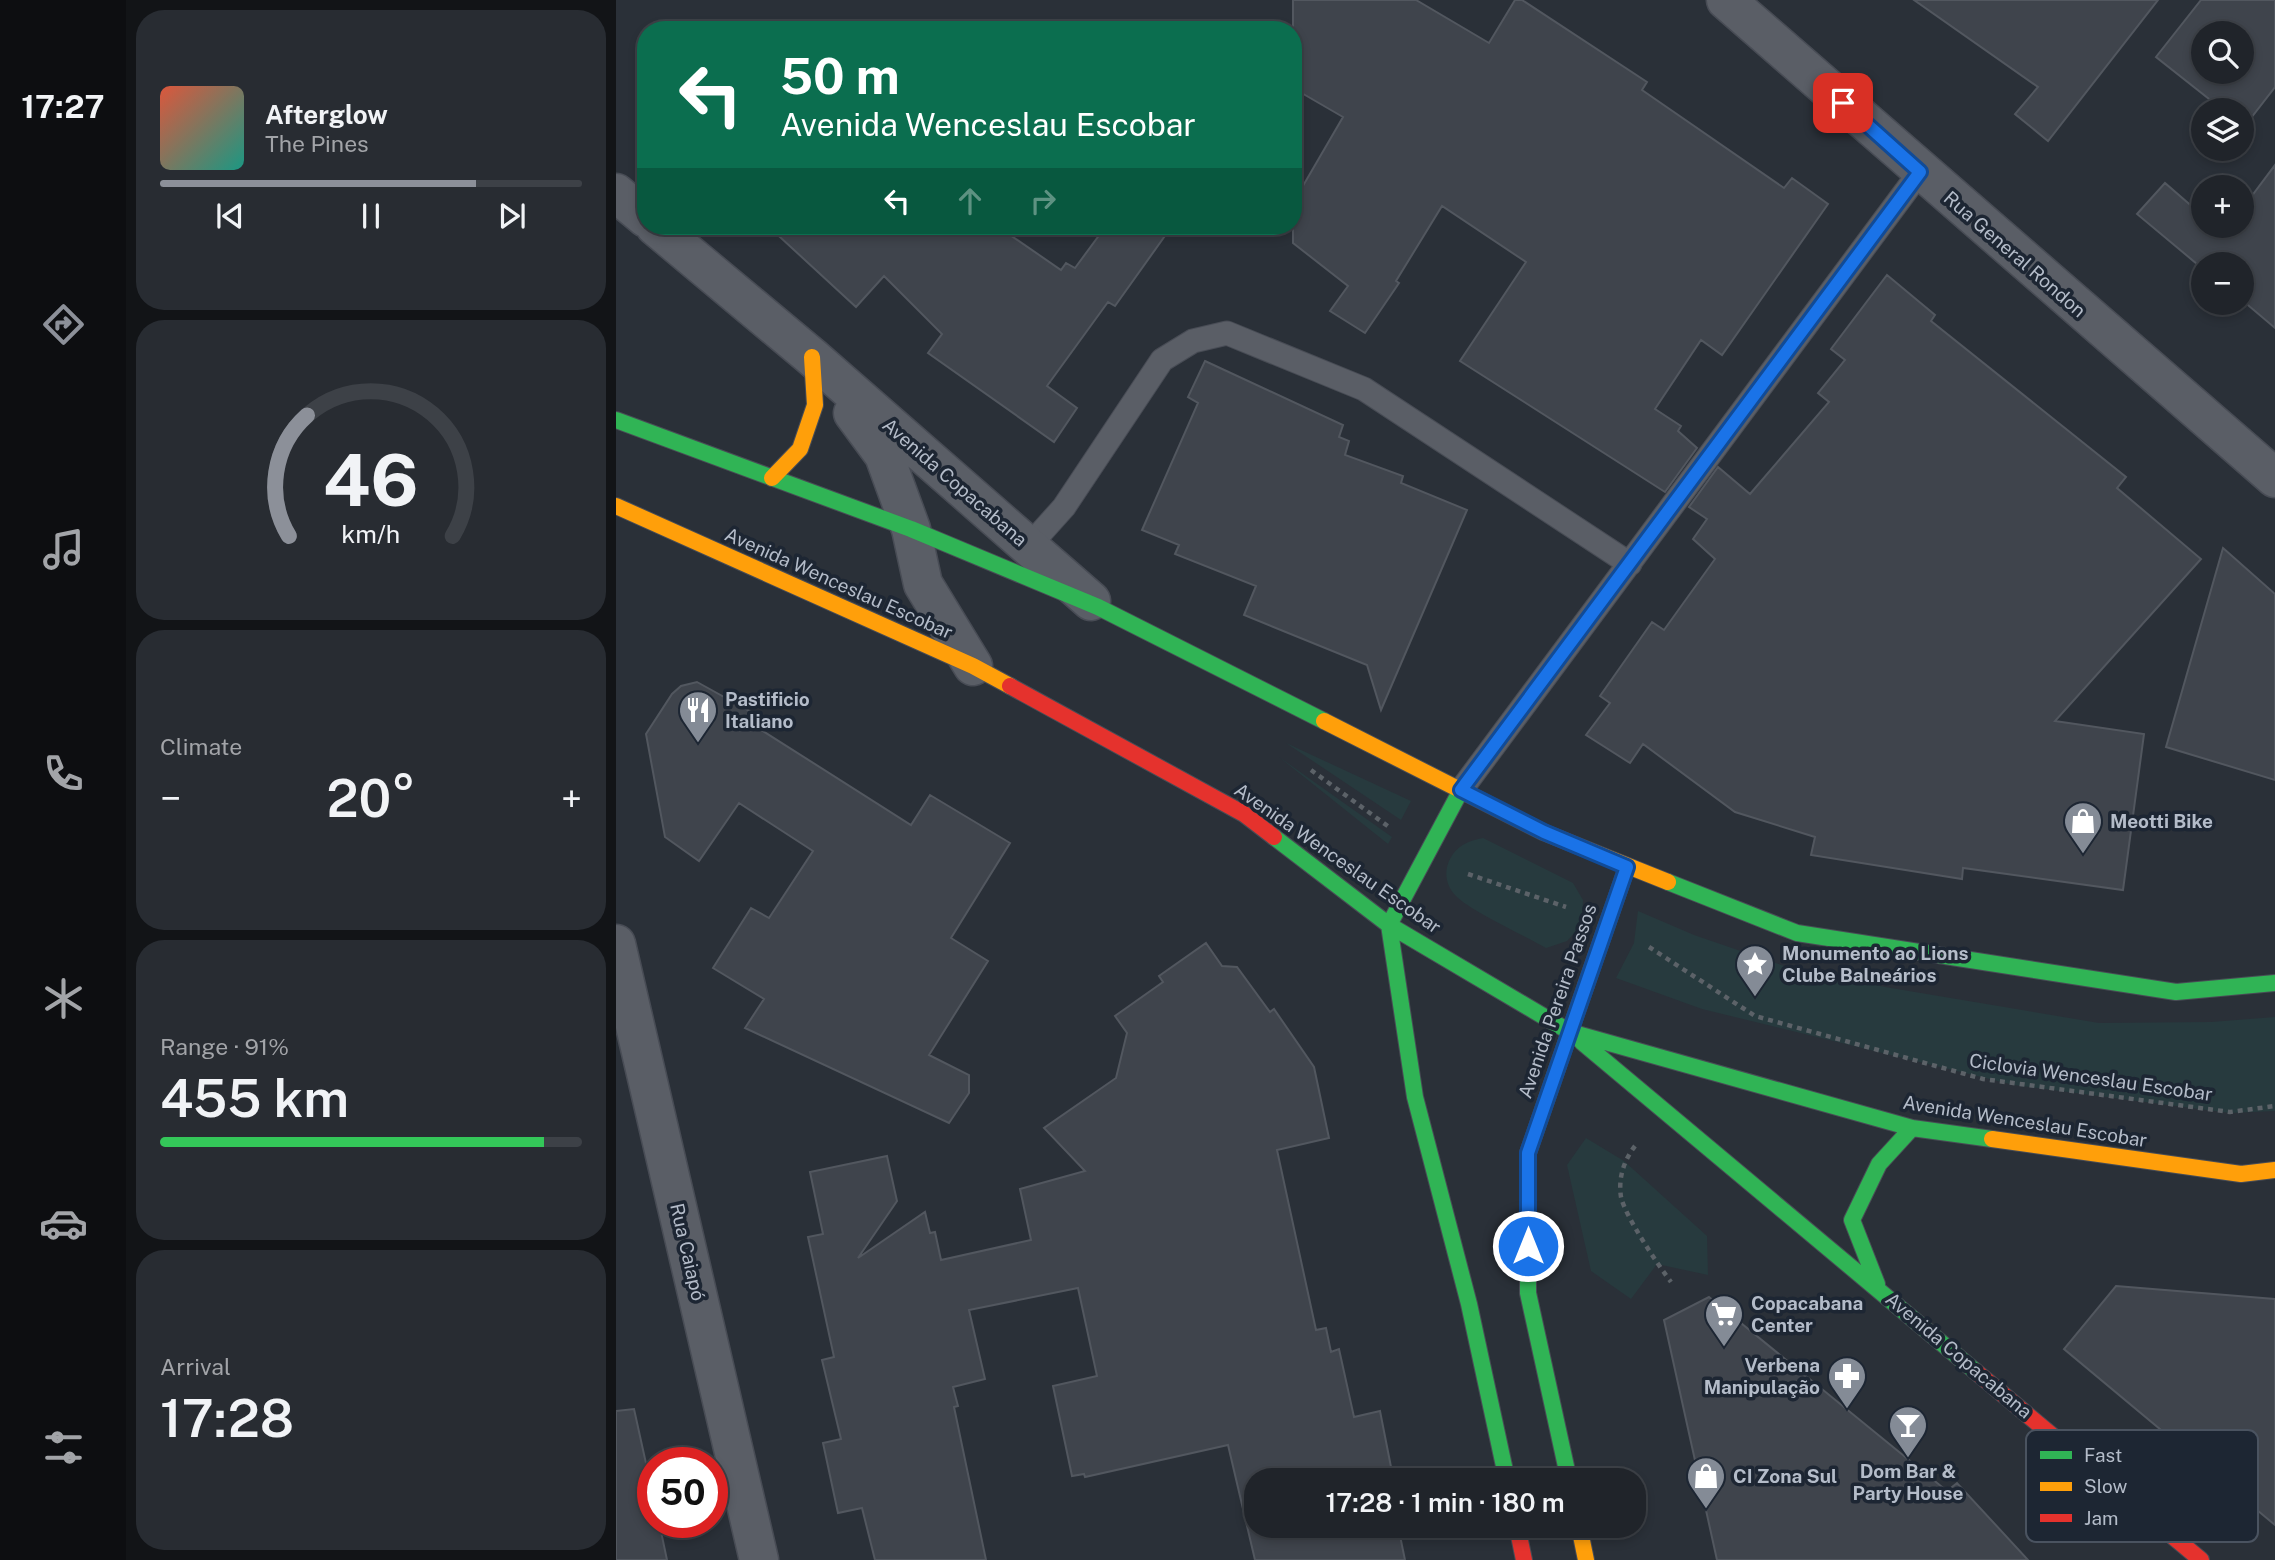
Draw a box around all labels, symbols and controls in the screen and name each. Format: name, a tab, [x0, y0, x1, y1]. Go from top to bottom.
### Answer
map controls	[2191, 21, 2254, 315]
button: search	[2191, 21, 2254, 84]
text: 50 m	[780, 47, 900, 105]
icon: left	[665, 49, 756, 140]
pin	[1813, 73, 1873, 133]
icon: arrive	[1824, 84, 1862, 122]
text: 17:27	[21, 88, 105, 125]
button: layers	[2191, 98, 2254, 161]
text: Afterglow	[265, 99, 388, 130]
text: Avenida Wenceslau Escobar	[780, 106, 1196, 143]
text: The Pines	[265, 130, 369, 157]
button: +	[2191, 175, 2254, 238]
icon: left	[878, 182, 916, 220]
icon: ahead	[951, 182, 989, 220]
icon: right	[1024, 182, 1062, 220]
street label: Rua General Rondon	[1940, 186, 2090, 322]
icon: previous	[211, 197, 249, 235]
icon: pause	[352, 197, 390, 235]
icon: next	[493, 197, 531, 235]
button: −	[2191, 252, 2254, 315]
icon: directions	[39, 300, 88, 349]
street label: Avenida Copacabana	[878, 413, 1032, 551]
text: 46	[323, 437, 419, 522]
text: km/h	[342, 519, 400, 549]
street label: Avenida Wenceslau Escobar	[722, 523, 956, 643]
icon: music	[39, 525, 88, 574]
place label: Pastificio Italiano	[725, 688, 810, 732]
restaurant icon: Pastificio Italiano	[677, 689, 719, 744]
text: Climate	[160, 733, 242, 760]
icon: phone	[39, 749, 88, 798]
text: 20°	[326, 768, 416, 829]
text: −	[160, 776, 181, 821]
text: +	[561, 776, 582, 821]
street label: Avenida Wenceslau Escobar	[1231, 778, 1445, 938]
shop icon: Meotti Bike	[2062, 800, 2104, 855]
place label: Meotti Bike	[2110, 810, 2213, 832]
street label: Avenida Pereira Passos	[1513, 901, 1601, 1101]
place label: Monumento ao Lions Clube Balneários	[1782, 942, 1968, 986]
place icon: Monumento ao Lions Clube Balneários	[1734, 943, 1776, 998]
icon: climate	[39, 974, 88, 1023]
text: Range · 91%	[160, 1033, 289, 1060]
street label: Ciclovia Wenceslau Escobar	[1968, 1049, 2214, 1105]
text: 455 km	[160, 1068, 349, 1129]
street label: Avenida Wenceslau Escobar	[1901, 1091, 2149, 1151]
icon: car	[39, 1199, 88, 1248]
street label: Rua Caiapó	[666, 1201, 710, 1303]
position arrow	[1491, 1209, 1565, 1283]
street label: Avenida Copacabana	[1881, 1287, 2037, 1423]
place label: Copacabana Center	[1751, 1292, 1863, 1336]
supermarket icon: Copacabana Center	[1703, 1293, 1745, 1348]
text: Arrival	[160, 1353, 231, 1380]
place label: Verbena Manipulação	[1704, 1354, 1820, 1398]
pharmacy icon: Verbena Manipulação	[1826, 1355, 1868, 1410]
text: 17:28	[160, 1388, 294, 1449]
bar icon: Dom Bar & Party House	[1887, 1404, 1929, 1459]
icon: filters	[39, 1423, 88, 1472]
legend	[2026, 1430, 2258, 1542]
text: Fast	[2084, 1444, 2122, 1466]
speed limit sign: 50	[637, 1447, 728, 1538]
shop icon: CI Zona Sul	[1685, 1455, 1727, 1510]
place label: Dom Bar & Party House	[1853, 1460, 1964, 1504]
place label: CI Zona Sul	[1733, 1465, 1837, 1487]
text: Slow	[2084, 1475, 2128, 1497]
text: 17:28 · 1 min · 180 m	[1325, 1487, 1565, 1518]
text: Jam	[2084, 1507, 2118, 1529]

